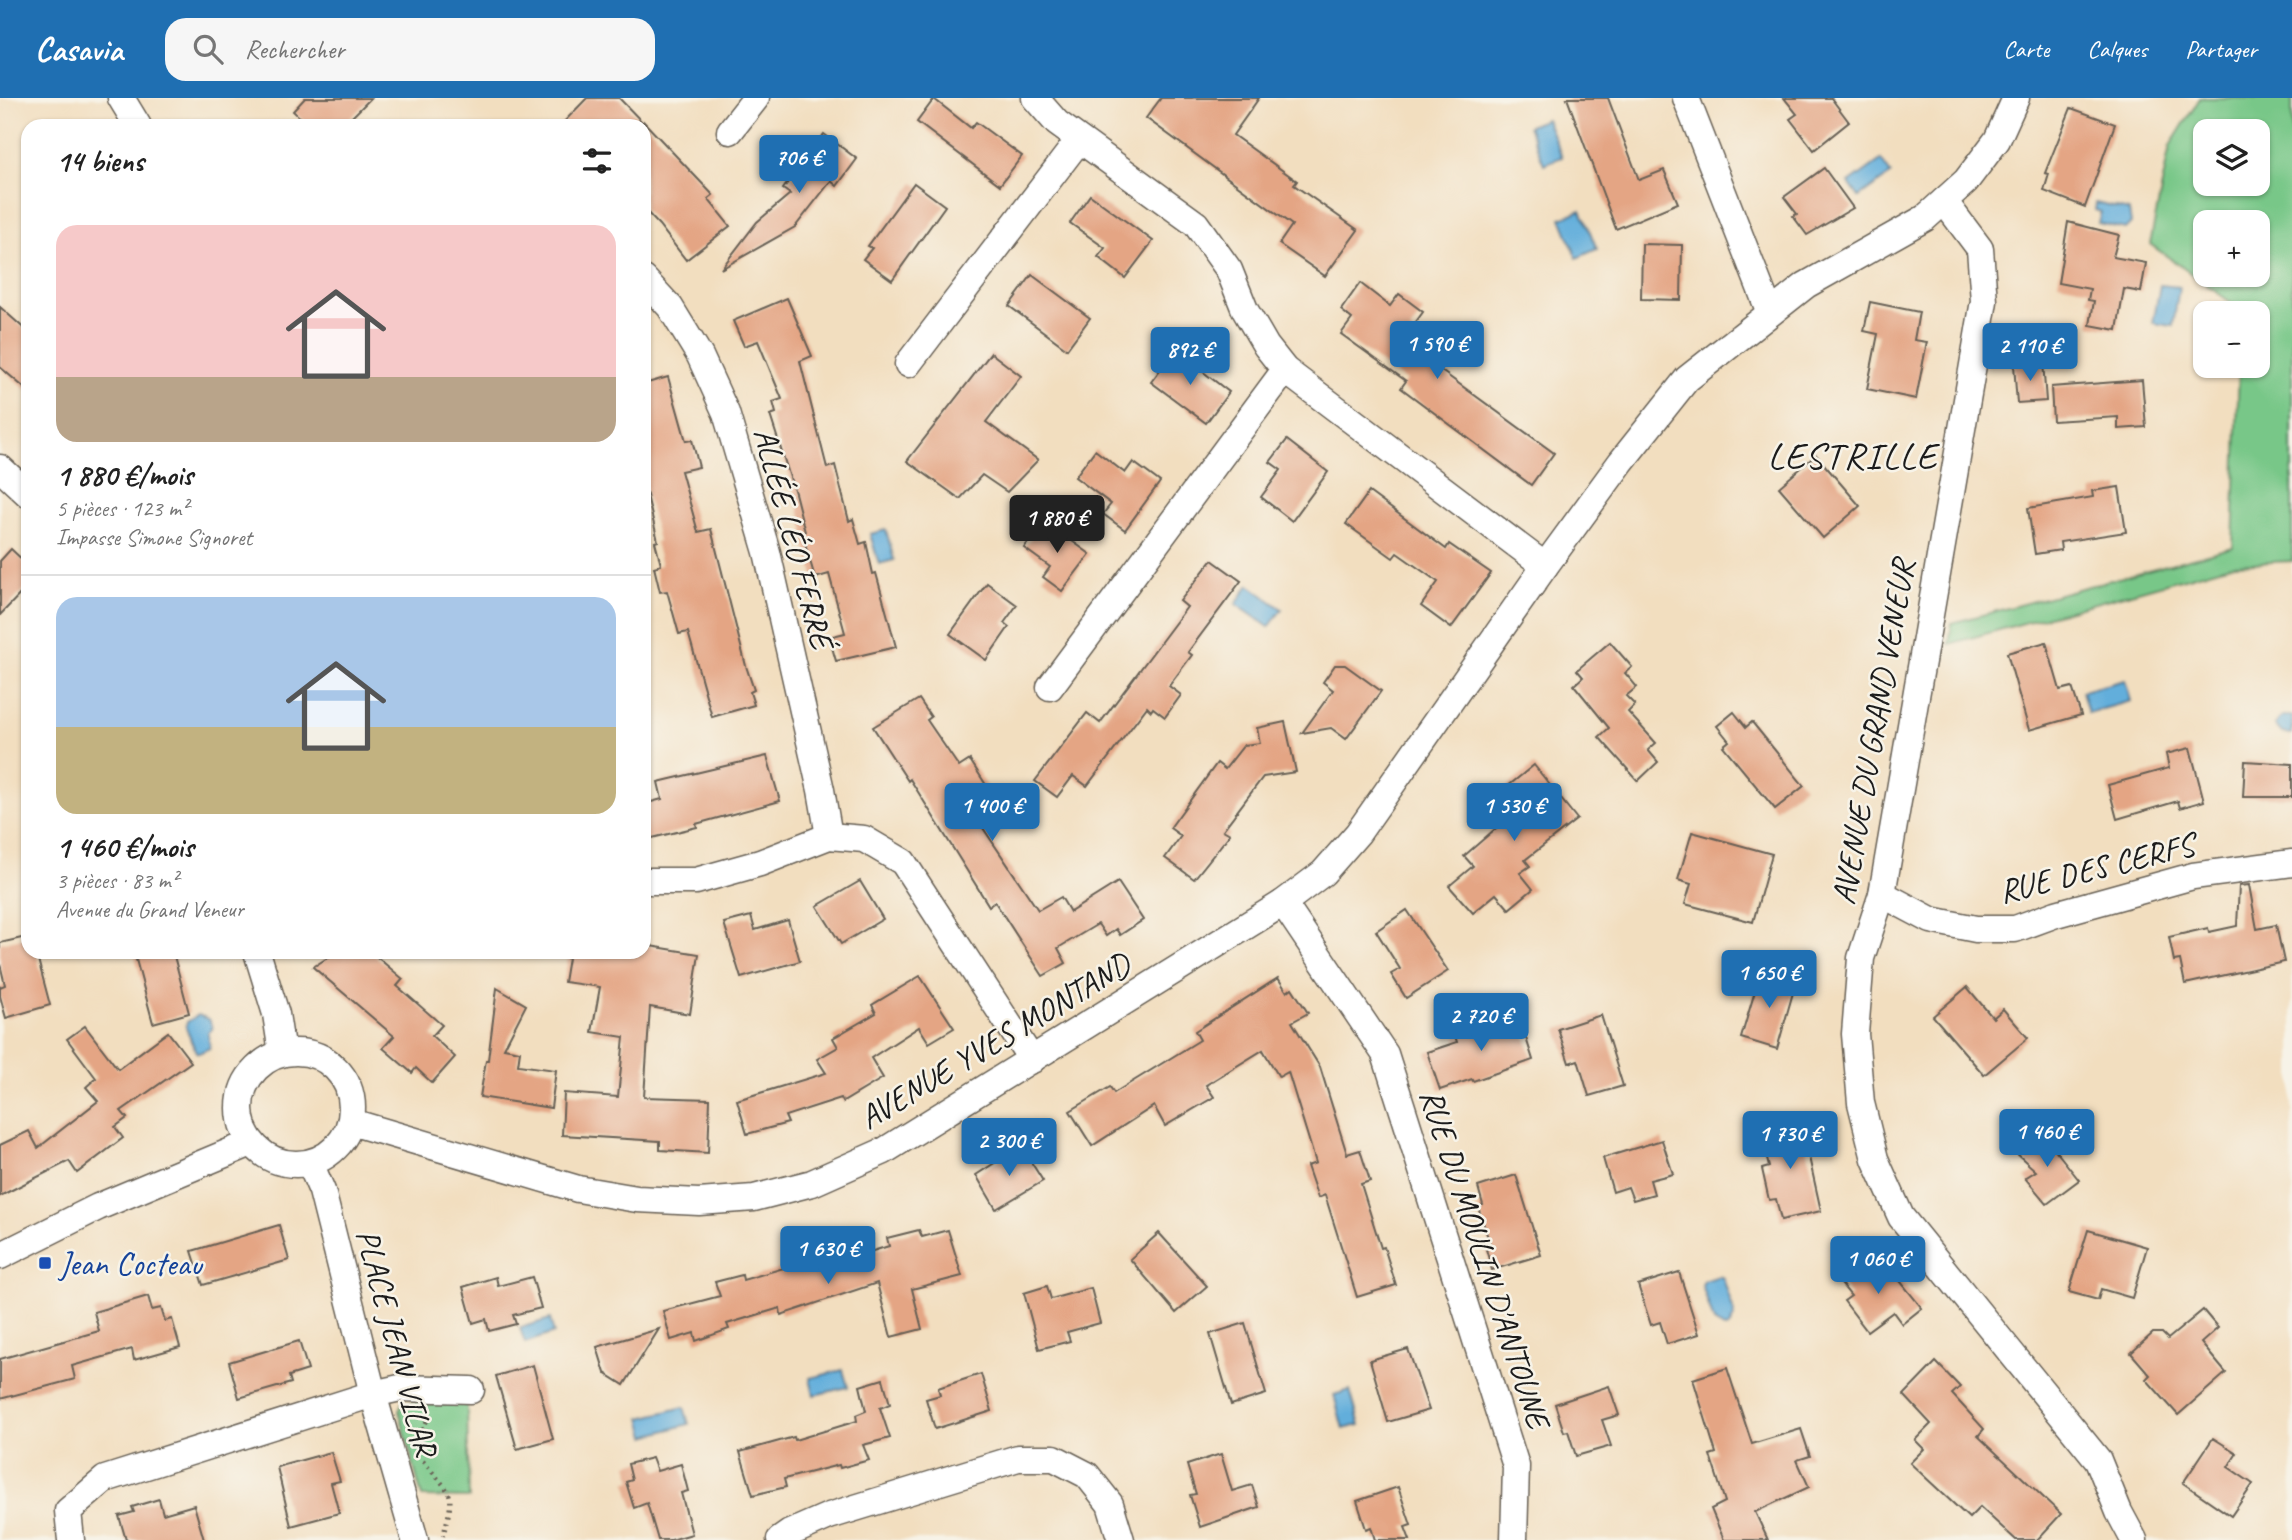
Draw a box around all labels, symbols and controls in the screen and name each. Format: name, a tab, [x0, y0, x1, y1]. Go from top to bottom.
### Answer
search box	[165, 18, 655, 81]
text: Casavia	[35, 28, 123, 70]
icon: search	[189, 30, 227, 68]
text: Rechercher	[245, 33, 345, 66]
text: Carte	[2003, 34, 2049, 64]
text: Calques	[2087, 34, 2147, 64]
text: Partager	[2185, 34, 2257, 64]
map controls	[2193, 119, 2270, 378]
button: layers	[2193, 119, 2270, 196]
pin: 706 €	[750, 136, 848, 195]
text: 14 biens	[56, 142, 144, 180]
icon: filters	[578, 142, 616, 180]
text: 706 €	[775, 143, 823, 172]
button: +	[2193, 210, 2270, 287]
icon: home	[273, 271, 399, 397]
button: −	[2193, 301, 2270, 378]
pin: 1 590 €	[1372, 322, 1502, 381]
pin: 2 110 €	[1965, 324, 2095, 383]
pin: 892 €	[1141, 328, 1239, 387]
text: 1 590 €	[1406, 329, 1468, 358]
text: 2 110 €	[1999, 331, 2061, 360]
text: 892 €	[1167, 335, 1213, 364]
street label: ALLÉE LÉO FERRÉ	[744, 423, 845, 657]
district label: LESTRILLE	[1768, 432, 1941, 479]
text: 1 880 €/mois	[56, 456, 193, 494]
text: 5 pièces · 123 m²	[56, 494, 188, 523]
pin: 1 880 €	[992, 496, 1122, 555]
text: 1 880 €	[1026, 503, 1088, 532]
text: Impasse Simone Signoret	[56, 523, 252, 552]
street label: AVENUE DU GRAND VENEUR	[1822, 553, 1925, 908]
icon: home	[273, 643, 399, 769]
pin: 1 400 €	[927, 784, 1057, 843]
pin: 1 530 €	[1449, 784, 1579, 843]
text: 1 400 €	[961, 791, 1023, 820]
text: 1 530 €	[1483, 791, 1545, 820]
street label: RUE DES CERFS	[1995, 822, 2204, 912]
text: 1 460 €/mois	[56, 828, 193, 866]
text: 3 pièces · 83 m²	[56, 866, 178, 895]
text: Avenue du Grand Veneur	[56, 895, 244, 924]
street label: AVENUE YVES MONTAND	[851, 942, 1140, 1138]
pin: 1 650 €	[1704, 950, 1834, 1010]
text: 1 650 €	[1738, 958, 1801, 987]
pin: 2 720 €	[1416, 993, 1546, 1053]
text: 2 720 €	[1450, 1001, 1512, 1030]
street label: RUE DU MOULIN D'ANTOUNE	[1410, 1084, 1561, 1437]
pin: 1 460 €	[1982, 1110, 2112, 1169]
pin: 1 730 €	[1725, 1112, 1855, 1171]
text: 1 460 €	[2015, 1117, 2079, 1146]
pin: 2 300 €	[944, 1118, 1074, 1178]
text: 1 730 €	[1759, 1119, 1821, 1148]
text: 2 300 €	[978, 1126, 1040, 1155]
street label: PLACE JEAN VILAR	[347, 1225, 448, 1463]
pin: 1 630 €	[763, 1226, 893, 1286]
text: 1 630 €	[796, 1234, 860, 1263]
pin: 1 060 €	[1813, 1236, 1943, 1296]
place label: Jean Cocteau	[57, 1243, 204, 1285]
text: 1 060 €	[1846, 1244, 1910, 1273]
marker: Jean Cocteau	[37, 1255, 53, 1271]

